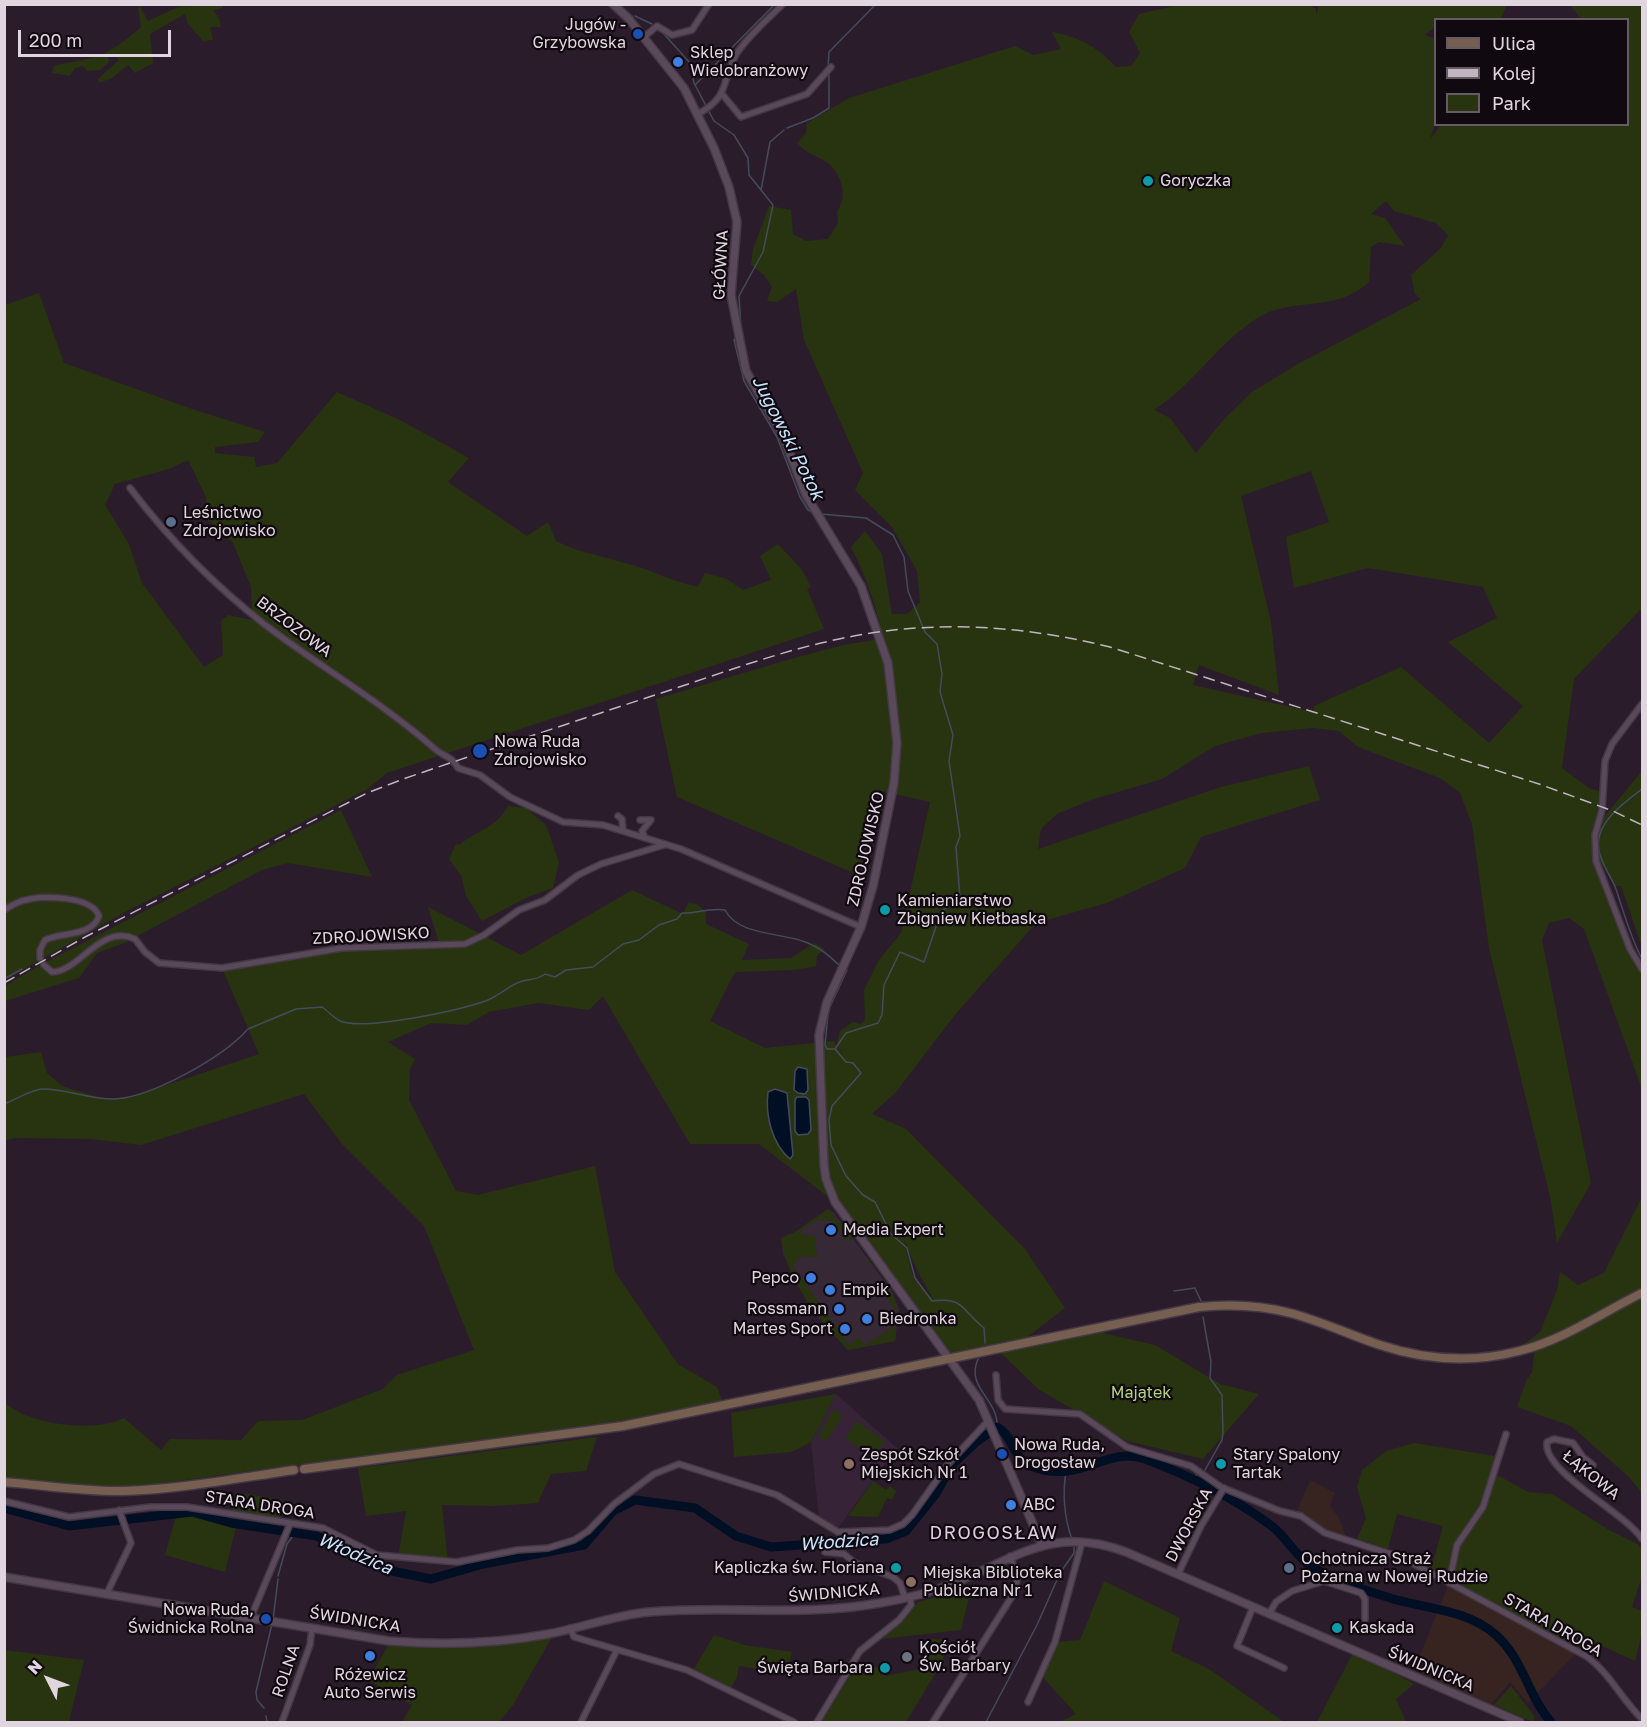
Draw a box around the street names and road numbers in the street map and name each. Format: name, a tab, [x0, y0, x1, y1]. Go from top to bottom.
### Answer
street label: GŁÓWNA	[710, 230, 732, 300]
street label: BRZOZOWA	[253, 593, 335, 661]
street label: ZDROJOWISKO	[843, 790, 889, 908]
street label: ZDROJOWISKO	[312, 923, 430, 949]
street label: ŁĄKOWA	[1558, 1446, 1624, 1504]
street label: DWORSKA	[1161, 1485, 1217, 1565]
street label: STARA DROGA	[204, 1487, 316, 1523]
street label: ŚWIDNICKA	[787, 1579, 881, 1607]
street label: STARA DROGA	[1500, 1589, 1606, 1661]
street label: ŚWIDNICKA	[308, 1603, 402, 1637]
street label: ROLNA	[268, 1642, 304, 1700]
street label: ŚWIDNICKA	[1385, 1642, 1477, 1696]

